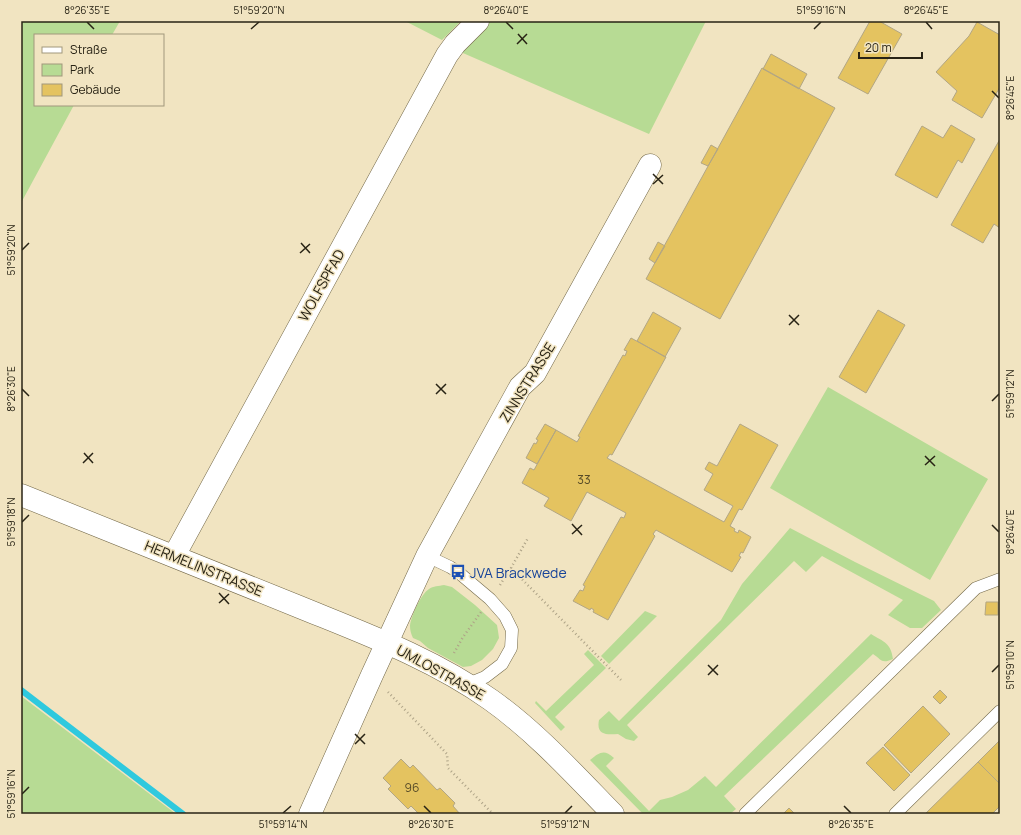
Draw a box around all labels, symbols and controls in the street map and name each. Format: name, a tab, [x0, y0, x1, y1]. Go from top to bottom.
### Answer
text: 8°26'35"E	[64, 3, 110, 17]
text: 51°59'20"N	[234, 3, 285, 17]
text: 8°26'40"E	[484, 3, 529, 17]
text: 51°59'16"N	[796, 3, 846, 17]
text: 8°26'45"E	[904, 3, 949, 17]
legend	[34, 34, 164, 106]
scale bar	[859, 34, 922, 60]
text: 20 m	[865, 39, 892, 56]
text: Straße	[70, 41, 107, 58]
text: Park	[70, 61, 95, 78]
text: 8°26'45"E	[1003, 75, 1017, 120]
text: Gebäude	[70, 81, 121, 98]
text: 51°59'20"N	[4, 224, 18, 275]
street label: WOLFSPFAD	[293, 246, 349, 324]
street label: ZINNSTRASSE	[495, 338, 559, 426]
text: 8°26'30"E	[4, 366, 18, 412]
text: 51°59'12"N	[1003, 370, 1017, 418]
house number: 33	[577, 471, 591, 488]
text: 51°59'18"N	[4, 497, 18, 546]
text: 8°26'40"E	[1003, 509, 1017, 554]
street label: HERMELINSTRASSE	[142, 536, 266, 600]
bus stop icon: JVA Brackwede	[449, 563, 467, 581]
place label: JVA Brackwede	[470, 563, 567, 582]
street label: UMLOSTRASSE	[393, 640, 489, 704]
text: 51°59'10"N	[1003, 640, 1017, 690]
text: 51°59'16"N	[4, 769, 18, 819]
house number: 96	[405, 779, 419, 796]
text: 51°59'14"N	[259, 817, 307, 831]
text: 8°26'30"E	[408, 817, 454, 831]
text: 51°59'12"N	[541, 817, 589, 831]
text: 8°26'35"E	[828, 817, 874, 831]

